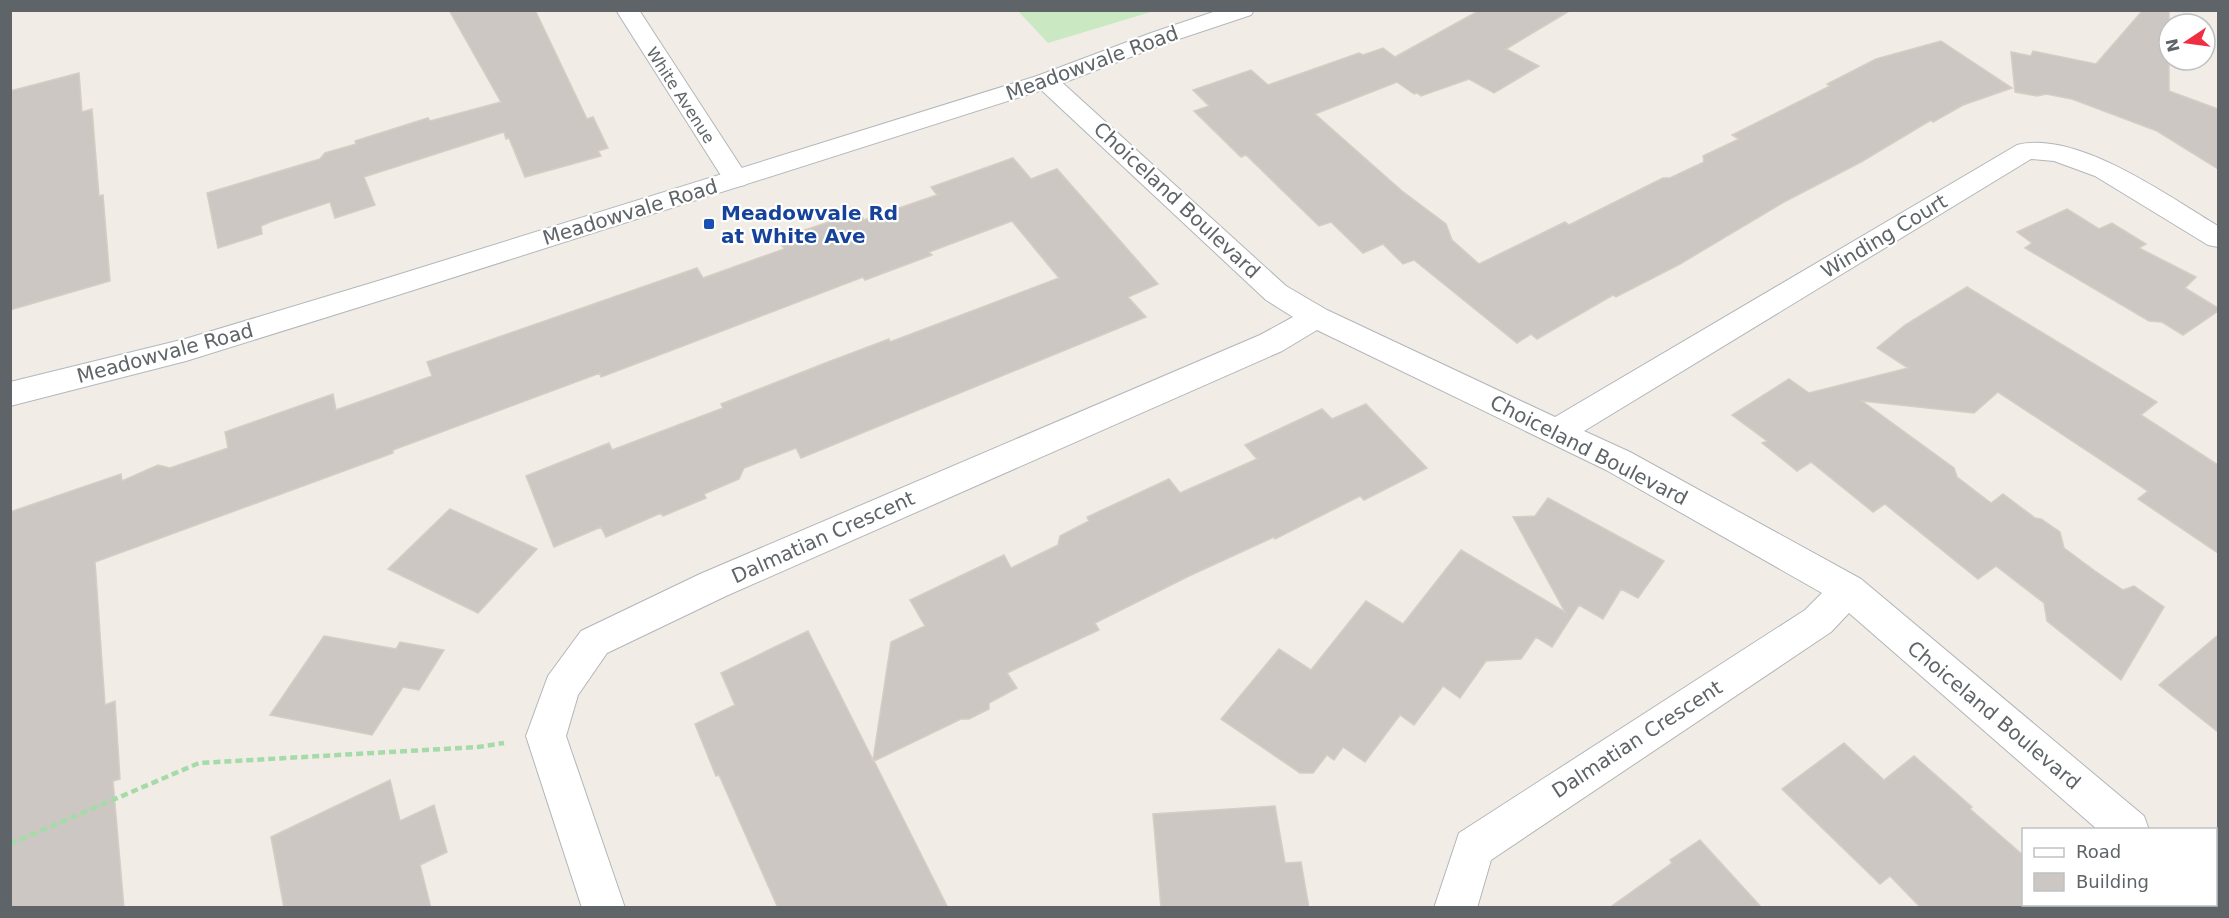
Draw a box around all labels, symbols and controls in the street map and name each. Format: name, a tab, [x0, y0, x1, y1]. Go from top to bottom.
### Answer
north arrow	[2157, 12, 2217, 72]
street label: Meadowvale Road	[1003, 21, 1181, 105]
text: N	[2162, 37, 2184, 54]
street label: White Avenue	[642, 44, 719, 147]
street label: Choiceland Boulevard	[1089, 117, 1265, 283]
street label: Meadowvale Road	[540, 174, 720, 250]
street label: Winding Court	[1817, 189, 1951, 283]
place label: Meadowvale Rd at White Ave	[721, 201, 898, 248]
marker: Meadowvale Rd at White Ave	[702, 217, 716, 231]
street label: Meadowvale Road	[74, 318, 256, 388]
street label: Choiceland Boulevard	[1486, 390, 1692, 510]
street label: Dalmatian Crescent	[728, 486, 918, 588]
street label: Choiceland Boulevard	[1903, 636, 2085, 794]
street label: Dalmatian Crescent	[1547, 675, 1727, 803]
legend	[2022, 828, 2217, 906]
text: Road	[2076, 841, 2121, 862]
text: Building	[2076, 871, 2149, 892]

